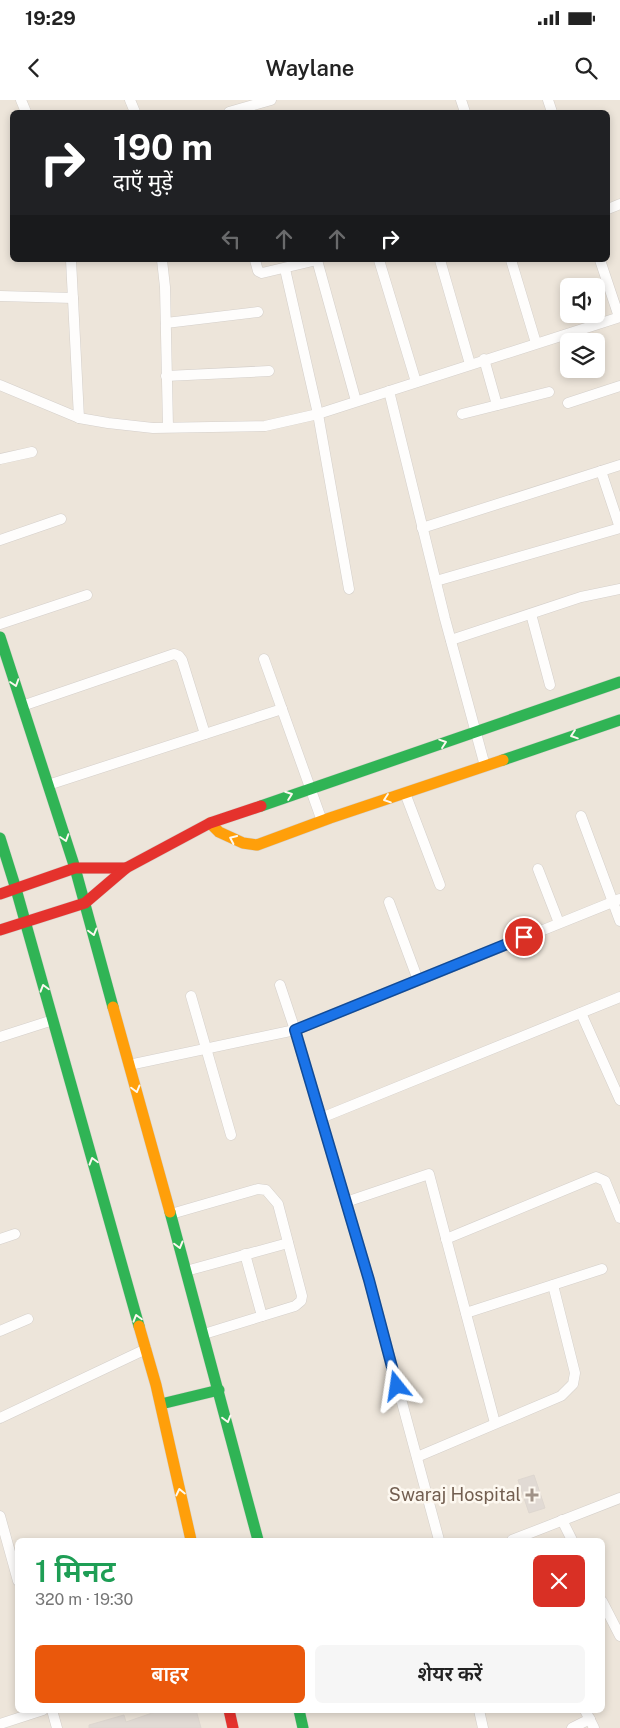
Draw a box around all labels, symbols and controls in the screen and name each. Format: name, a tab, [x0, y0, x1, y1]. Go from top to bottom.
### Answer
text: 19:29	[25, 7, 76, 29]
icon: back	[20, 54, 48, 82]
icon: search	[572, 54, 600, 82]
text: Waylane	[266, 55, 354, 81]
text: 190 m	[113, 127, 213, 168]
icon: right	[30, 130, 95, 195]
text: दाएँ मुड़ें	[113, 169, 173, 195]
icon: left	[217, 225, 245, 253]
icon: ahead	[270, 225, 298, 253]
icon: ahead	[323, 225, 351, 253]
icon: right	[376, 225, 404, 253]
map controls	[560, 278, 605, 378]
button: sound	[560, 278, 605, 323]
button: layers	[560, 333, 605, 378]
one-way arrow	[9, 678, 19, 687]
one-way arrow	[570, 730, 579, 740]
one-way arrow	[438, 739, 446, 749]
one-way arrow	[284, 791, 293, 801]
one-way arrow	[383, 793, 392, 803]
one-way arrow	[59, 833, 69, 841]
one-way arrow	[229, 835, 238, 845]
pin	[503, 916, 545, 958]
icon: arrive	[510, 923, 538, 951]
one-way arrow	[87, 928, 97, 936]
one-way arrow	[40, 985, 50, 993]
one-way arrow	[130, 1084, 141, 1093]
one-way arrow	[89, 1158, 99, 1166]
one-way arrow	[174, 1241, 184, 1249]
one-way arrow	[133, 1314, 143, 1322]
position arrow	[370, 1359, 422, 1411]
one-way arrow	[221, 1415, 231, 1423]
place label: Swaraj Hospital	[389, 1484, 521, 1505]
one-way arrow	[175, 1488, 186, 1497]
marker: Swaraj Hospital	[525, 1488, 539, 1502]
text: 1 मिनट	[35, 1553, 115, 1589]
button: close	[533, 1555, 585, 1607]
text: 320 m · 19:30	[35, 1590, 133, 1609]
button: बाहर	[35, 1645, 305, 1703]
button: शेयर करें	[315, 1645, 585, 1703]

